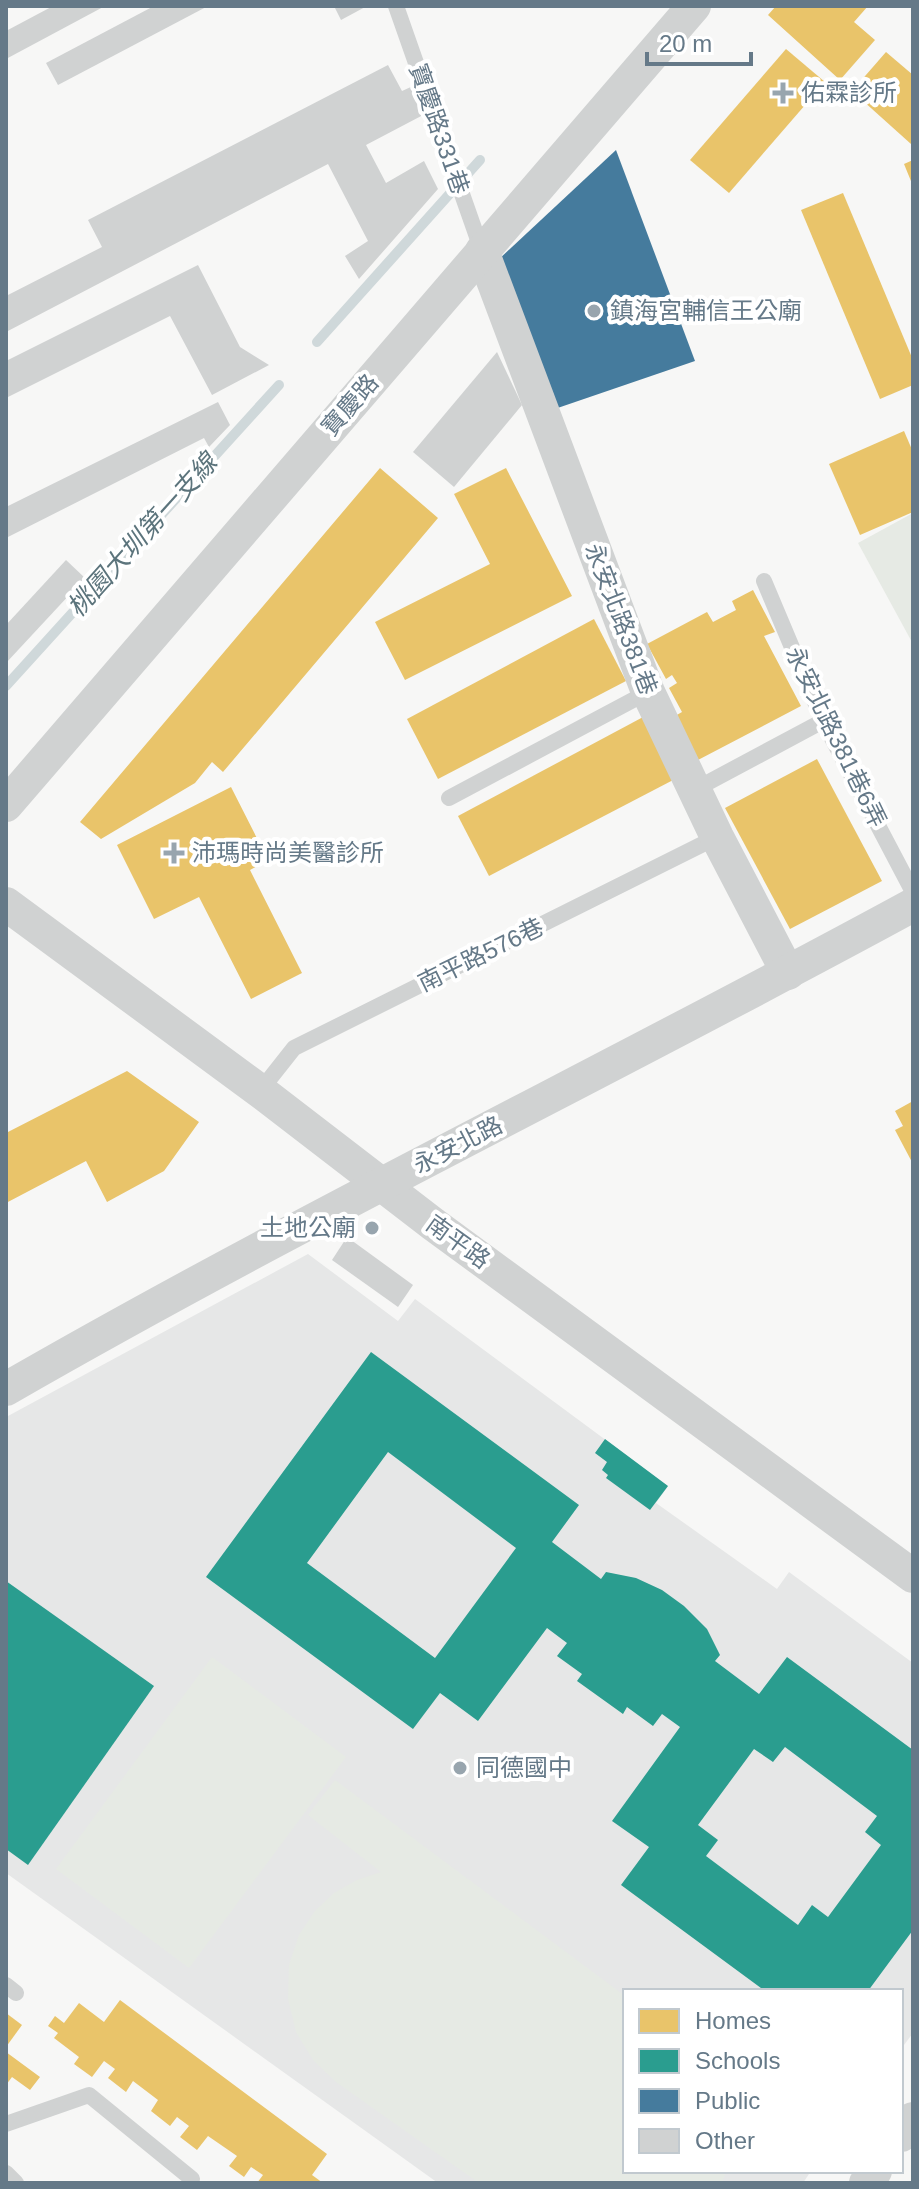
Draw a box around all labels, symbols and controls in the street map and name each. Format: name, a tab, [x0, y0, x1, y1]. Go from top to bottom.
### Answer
scale bar	[647, 16, 751, 66]
text: 20 m	[659, 30, 712, 57]
street label: 寶慶路331巷	[405, 60, 474, 198]
place label: 佑霖診所	[801, 79, 897, 106]
marker: 佑霖診所	[772, 82, 794, 104]
place label: 鎮海宮輔信王公廟	[610, 297, 802, 324]
marker: 鎮海宮輔信王公廟	[585, 302, 603, 320]
street label: 寶慶路	[316, 369, 383, 441]
water label: 桃園大圳第一支線	[61, 445, 225, 622]
street label: 永安北路381巷	[580, 539, 663, 698]
street label: 永安北路381巷6弄	[781, 642, 892, 831]
place label: 沛瑪時尚美醫診所	[192, 839, 384, 866]
marker: 沛瑪時尚美醫診所	[163, 842, 185, 864]
street label: 南平路576巷	[414, 913, 548, 997]
street label: 永安北路	[409, 1111, 507, 1178]
street label: 南平路	[421, 1210, 495, 1274]
place label: 土地公廟	[260, 1214, 356, 1241]
marker: 土地公廟	[363, 1219, 381, 1237]
place label: 同德國中	[476, 1754, 572, 1781]
marker: 同德國中	[451, 1759, 469, 1777]
legend	[623, 1989, 903, 2173]
text: Homes	[695, 2007, 771, 2034]
text: Schools	[695, 2047, 780, 2074]
text: Public	[695, 2087, 760, 2114]
text: Other	[695, 2127, 755, 2154]

